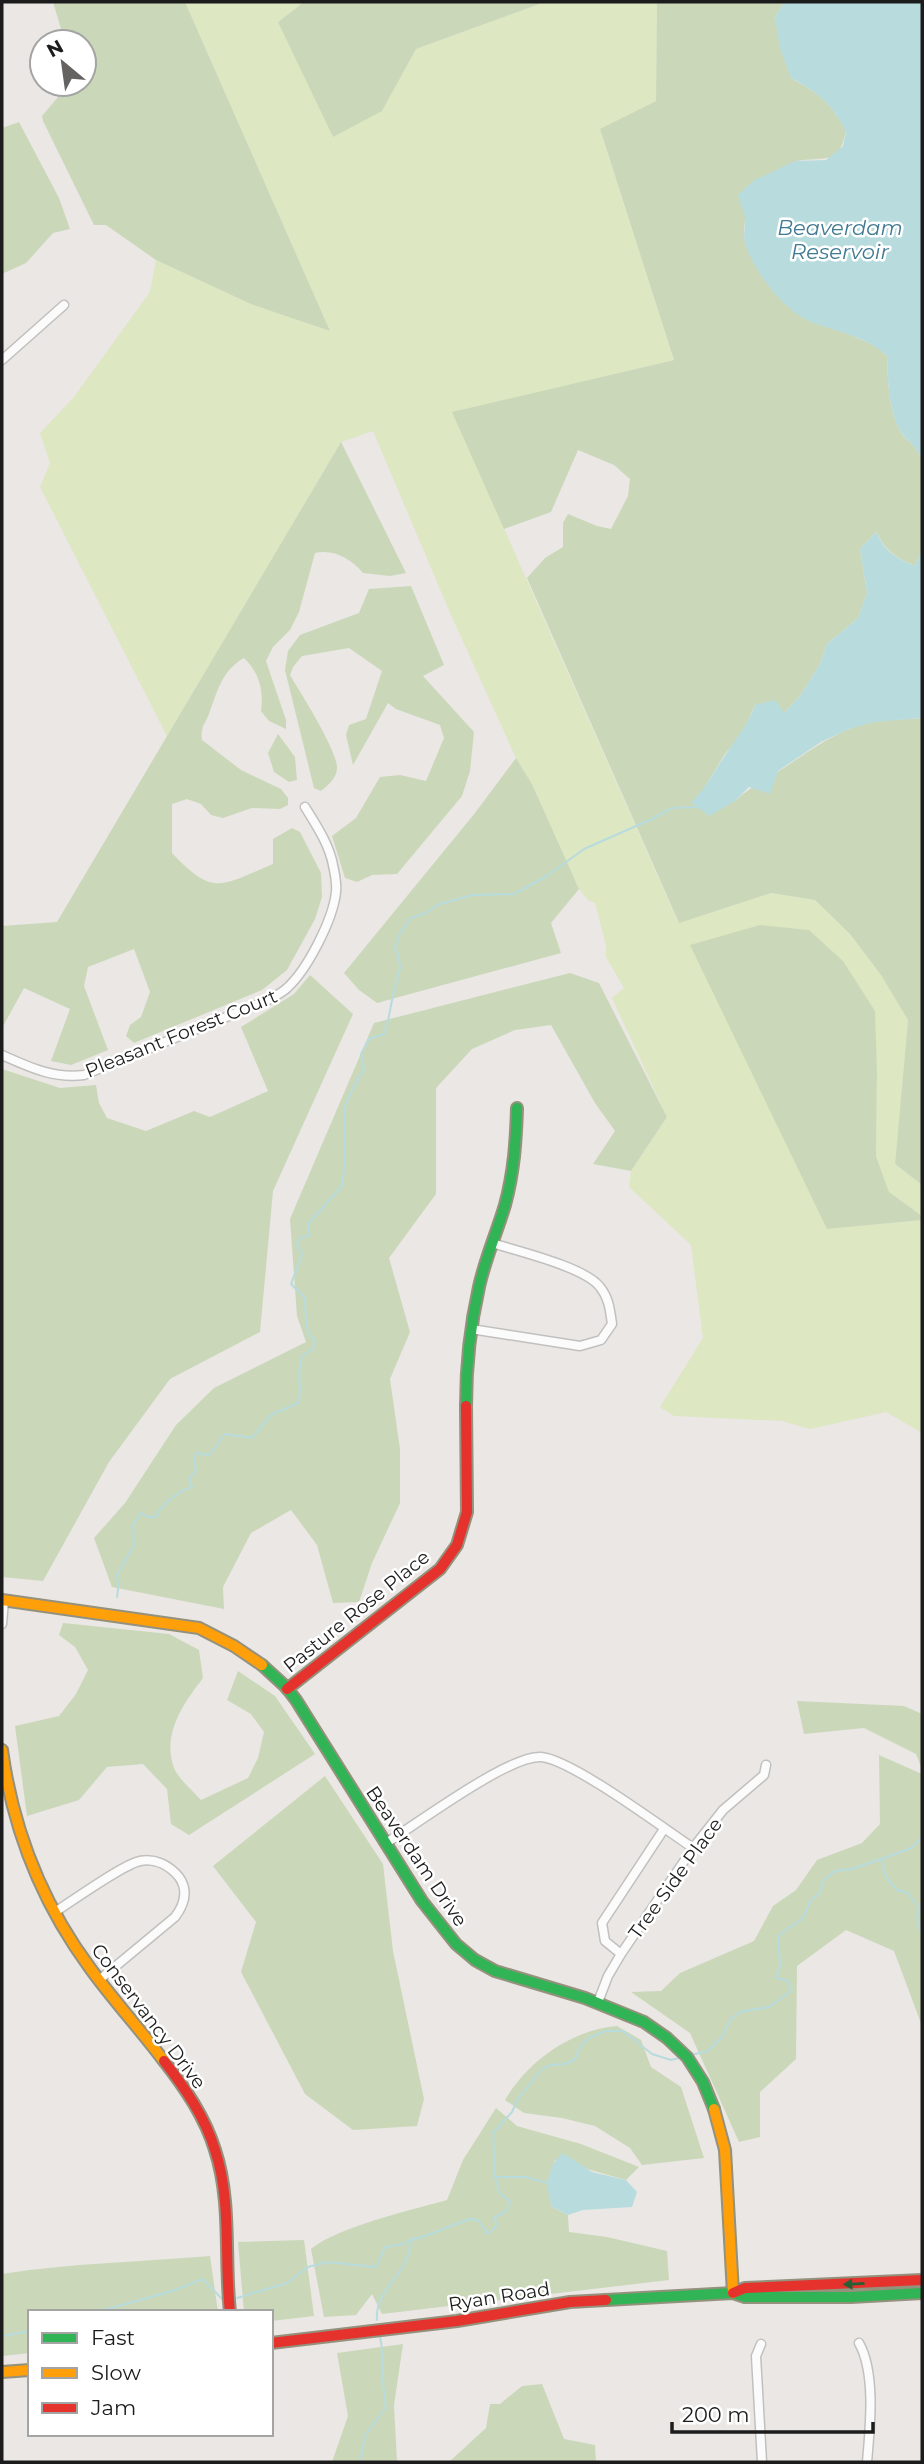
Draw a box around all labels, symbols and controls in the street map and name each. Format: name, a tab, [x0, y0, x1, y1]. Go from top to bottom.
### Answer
north arrow	[28, 28, 98, 98]
text: N	[43, 35, 67, 62]
water label: Beaverdam Reservoir	[777, 215, 903, 264]
street label: Pleasant Forest Court	[82, 984, 281, 1083]
street label: Pasture Rose Place	[279, 1545, 434, 1677]
street label: Beaverdam Drive	[361, 1782, 472, 1931]
street label: Tree Side Place	[624, 1813, 727, 1943]
street label: Conservancy Drive	[86, 1939, 211, 2094]
street label: Ryan Road	[447, 2277, 551, 2316]
one-way arrow	[843, 2278, 865, 2289]
legend	[28, 2310, 273, 2436]
text: Fast	[91, 2325, 135, 2350]
text: Slow	[91, 2360, 141, 2385]
scale bar	[672, 2390, 873, 2434]
text: Jam	[90, 2395, 136, 2420]
text: 200 m	[682, 2402, 749, 2427]

